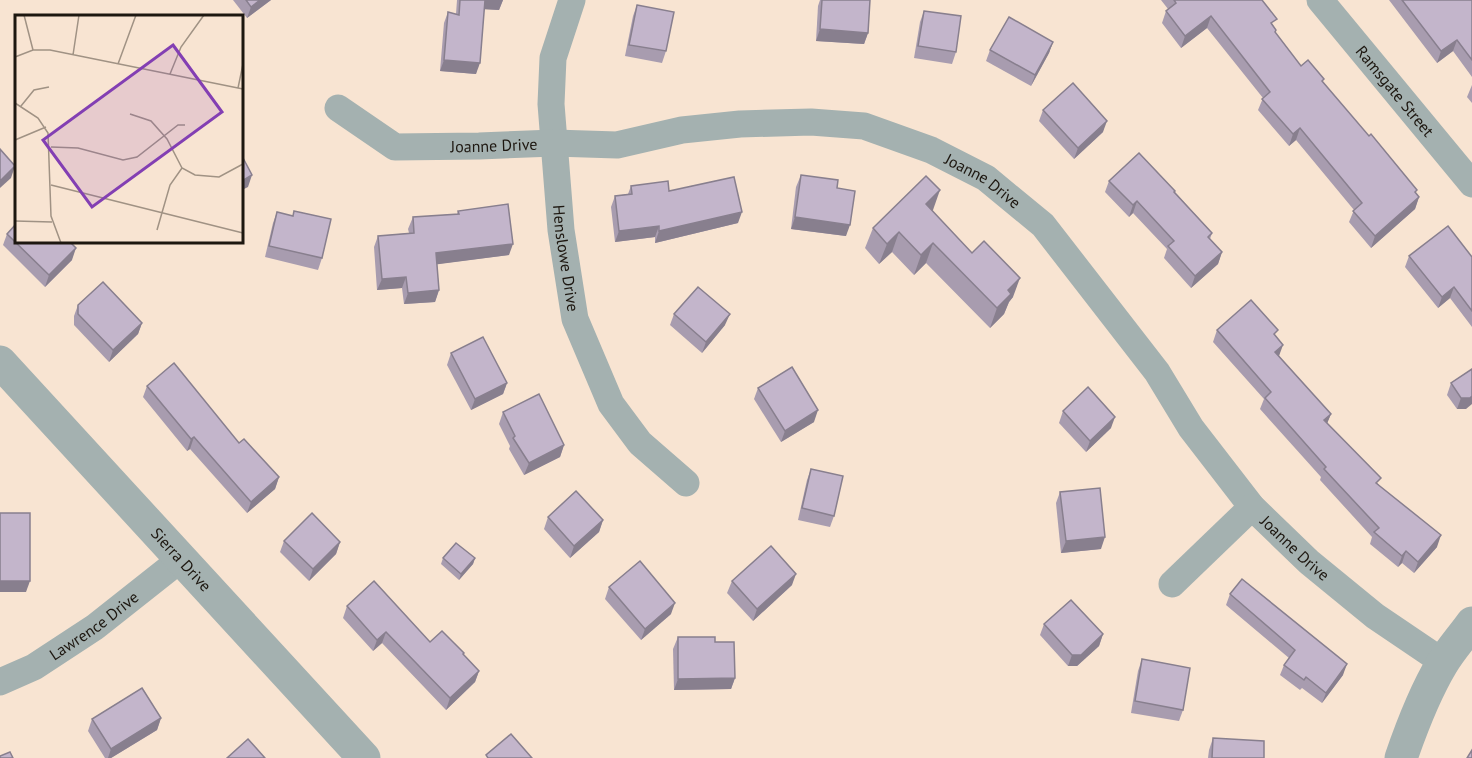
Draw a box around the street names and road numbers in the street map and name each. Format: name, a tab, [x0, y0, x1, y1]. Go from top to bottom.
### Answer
street label: Ramsgate Street	[1352, 41, 1439, 141]
street label: Joanne Drive	[449, 134, 538, 156]
street label: Joanne Drive	[941, 148, 1025, 213]
street label: Henslowe Drive	[549, 204, 584, 313]
street label: Joanne Drive	[1256, 510, 1334, 585]
street label: Sierra Drive	[147, 523, 216, 596]
street label: Lawrence Drive	[45, 587, 142, 664]

